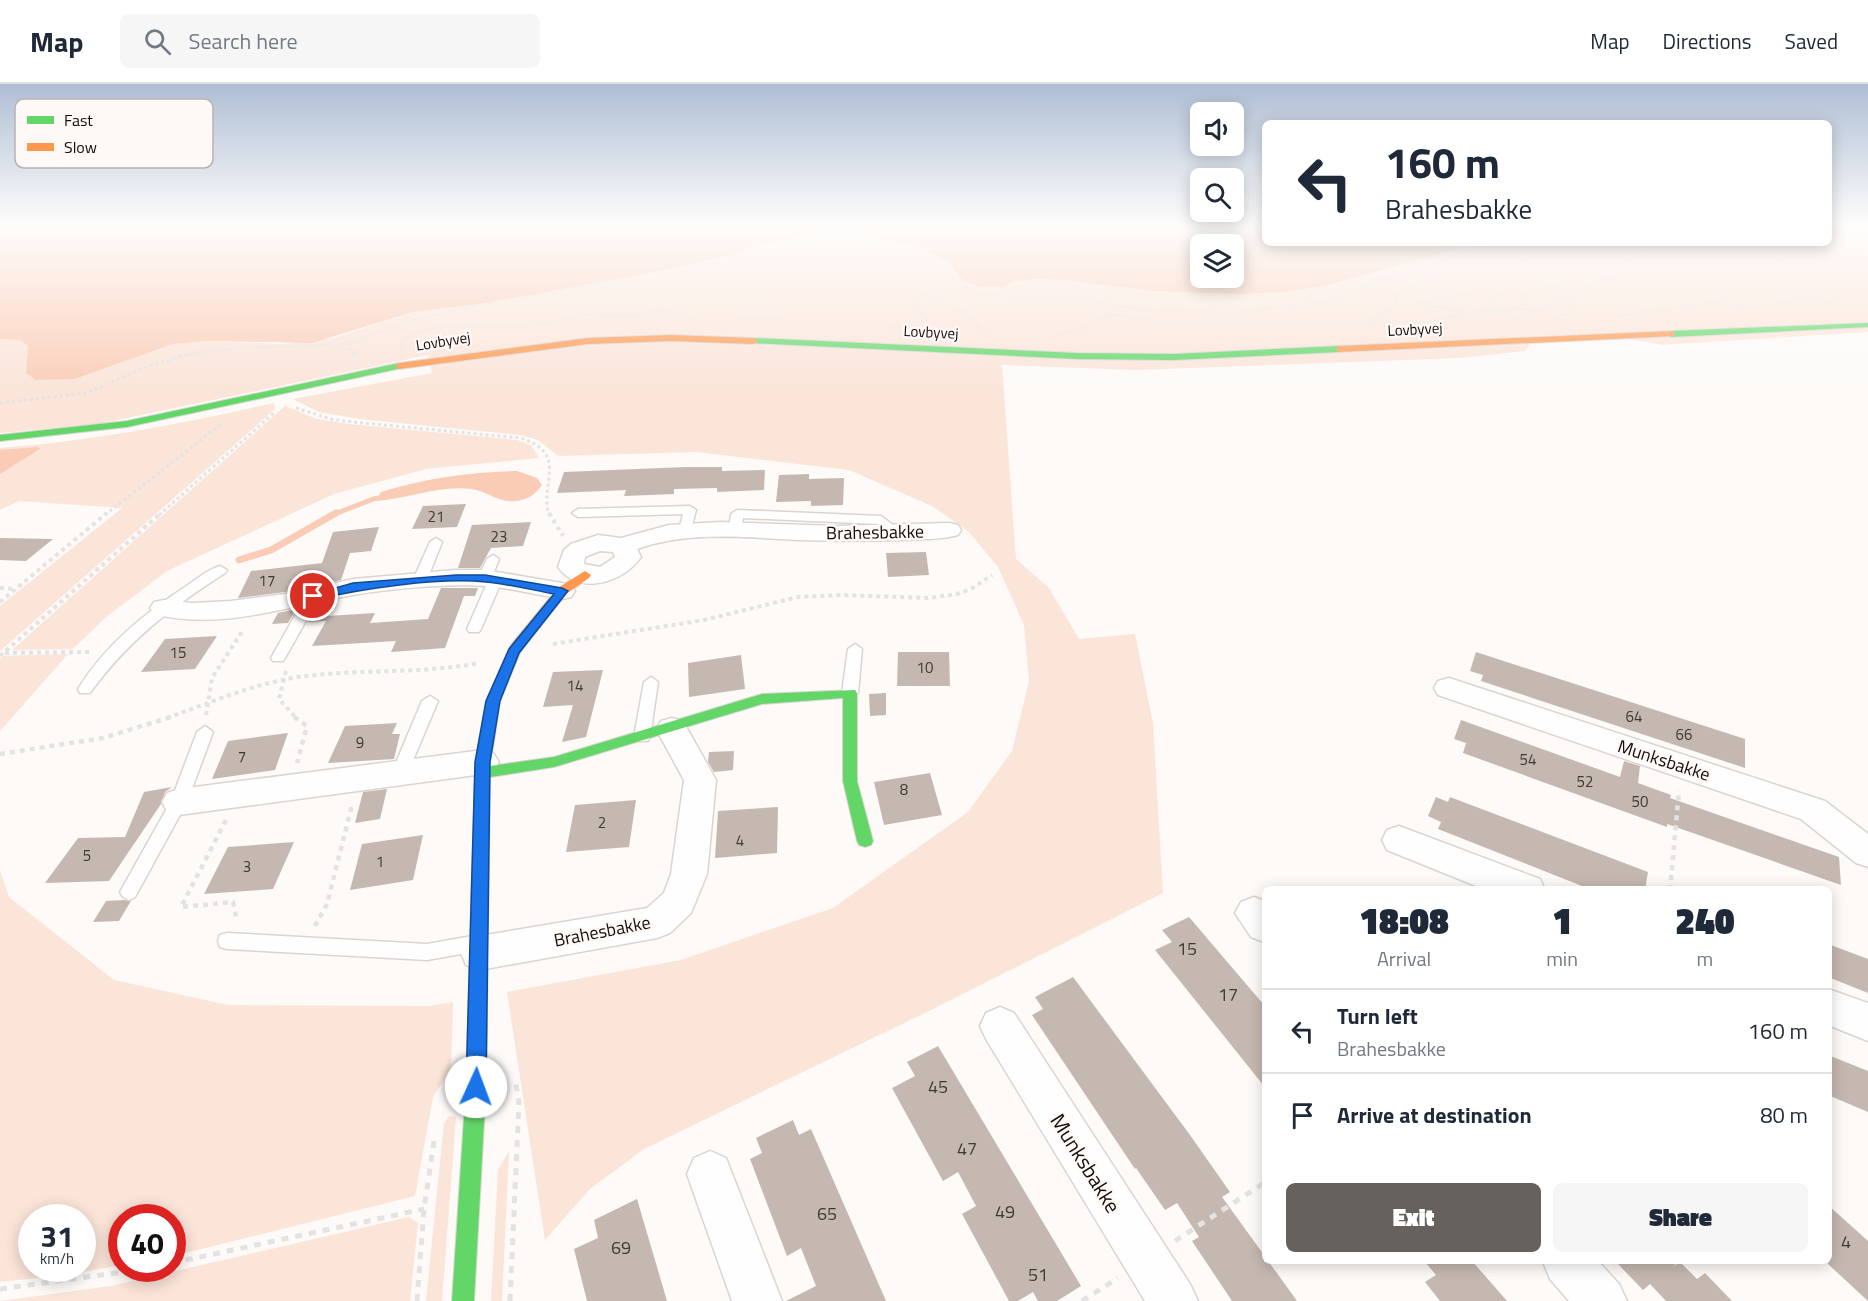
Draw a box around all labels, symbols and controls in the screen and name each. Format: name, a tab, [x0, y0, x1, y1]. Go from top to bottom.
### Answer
search box	[120, 14, 540, 68]
text: Map	[30, 20, 84, 63]
text: Search here	[189, 24, 298, 58]
icon: search	[141, 25, 174, 58]
text: Map	[1590, 25, 1630, 57]
text: Directions	[1663, 25, 1752, 57]
text: Saved	[1785, 25, 1838, 57]
legend	[15, 99, 213, 168]
map controls	[1190, 102, 1244, 288]
button: sound	[1190, 102, 1244, 156]
text: Fast	[64, 108, 93, 132]
text: 160 m	[1385, 130, 1500, 194]
text: Slow	[64, 135, 97, 159]
icon: left	[1286, 144, 1364, 222]
button: search	[1190, 168, 1244, 222]
text: Brahesbakke	[1385, 188, 1532, 229]
button: layers	[1190, 234, 1244, 288]
street label: Lovbyvej	[1387, 316, 1443, 342]
street label: Lovbyvej	[903, 319, 959, 345]
street label: Lovbyvej	[414, 325, 472, 357]
house number: 21	[428, 505, 444, 528]
street label: Brahesbakke	[826, 518, 924, 546]
house number: 23	[491, 525, 507, 548]
house number: 17	[259, 569, 275, 592]
pin	[287, 570, 338, 621]
icon: arrive	[296, 579, 329, 612]
house number: 15	[170, 641, 186, 664]
house number: 10	[917, 656, 933, 679]
house number: 14	[567, 674, 583, 697]
house number: 64	[1626, 705, 1642, 728]
house number: 66	[1676, 723, 1692, 746]
house number: 9	[356, 731, 364, 754]
street label: Munksbakke	[1614, 732, 1714, 788]
house number: 7	[238, 745, 246, 768]
house number: 54	[1520, 748, 1536, 771]
house number: 52	[1577, 770, 1593, 793]
house number: 8	[900, 778, 908, 801]
house number: 50	[1632, 790, 1648, 813]
house number: 2	[598, 811, 606, 834]
house number: 4	[736, 829, 744, 852]
house number: 5	[83, 844, 91, 867]
house number: 1	[376, 850, 384, 873]
house number: 3	[243, 855, 251, 878]
text: 18:08	[1359, 893, 1449, 948]
text: 1	[1552, 893, 1572, 948]
text: 240	[1675, 893, 1735, 948]
street label: Brahesbakke	[551, 908, 653, 954]
house number: 15	[1177, 935, 1197, 962]
text: Arrival	[1377, 943, 1431, 974]
text: min	[1546, 943, 1578, 974]
text: m	[1697, 943, 1713, 974]
house number: 17	[1218, 981, 1238, 1008]
text: Turn left	[1337, 999, 1418, 1033]
text: 160 m	[1748, 1014, 1808, 1048]
icon: left	[1286, 1015, 1319, 1048]
text: Brahesbakke	[1337, 1033, 1446, 1064]
position arrow	[444, 1055, 508, 1119]
house number: 45	[928, 1073, 948, 1100]
text: Arrive at destination	[1337, 1098, 1532, 1132]
text: 80 m	[1760, 1098, 1808, 1132]
icon: arrive	[1286, 1099, 1319, 1132]
street label: Munksbakke	[1043, 1107, 1129, 1219]
house number: 47	[957, 1135, 977, 1162]
button: Exit	[1286, 1183, 1541, 1252]
button: Share	[1553, 1183, 1808, 1252]
house number: 49	[995, 1198, 1015, 1225]
house number: 65	[817, 1200, 837, 1227]
speed limit sign: 40	[108, 1204, 186, 1282]
text: 31	[40, 1213, 74, 1259]
house number: 4	[1841, 1228, 1851, 1255]
house number: 69	[611, 1234, 631, 1261]
text: km/h	[40, 1247, 74, 1270]
house number: 51	[1028, 1261, 1048, 1288]

